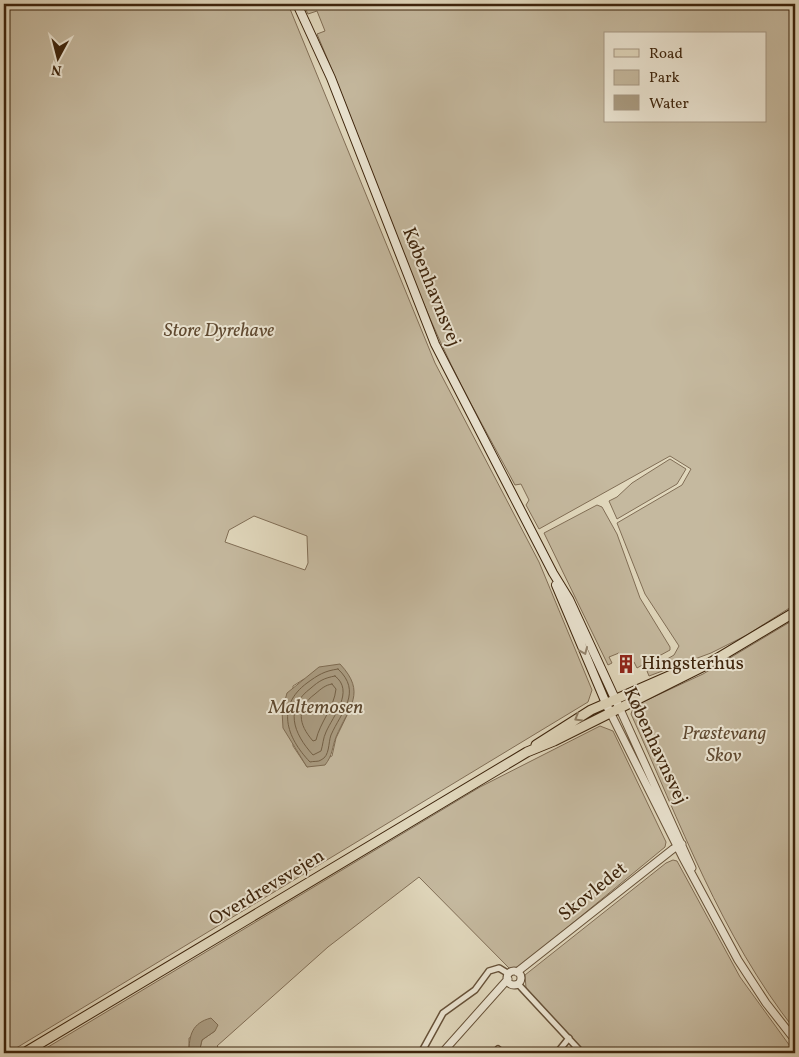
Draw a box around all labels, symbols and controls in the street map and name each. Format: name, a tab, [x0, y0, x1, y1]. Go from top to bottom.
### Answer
north arrow	[32, 32, 82, 82]
legend	[604, 32, 766, 122]
text: Road	[649, 44, 683, 65]
text: N	[50, 59, 63, 79]
text: Park	[649, 68, 680, 89]
text: Water	[649, 94, 689, 115]
street label: Københavnsvej	[395, 224, 467, 350]
park label: Store Dyrehave	[164, 318, 274, 344]
one-way arrow	[578, 646, 589, 655]
place label: Hingsterhus	[641, 651, 744, 677]
building icon: Hingsterhus	[615, 653, 637, 675]
street label: Københavnsvej	[617, 683, 693, 809]
water label: Maltemosen	[268, 694, 363, 722]
one-way arrow	[574, 712, 583, 722]
park label: Præstevang Skov	[682, 721, 766, 769]
street label: Overdrevsvejen	[204, 843, 330, 933]
street label: Skovledet	[553, 856, 633, 928]

